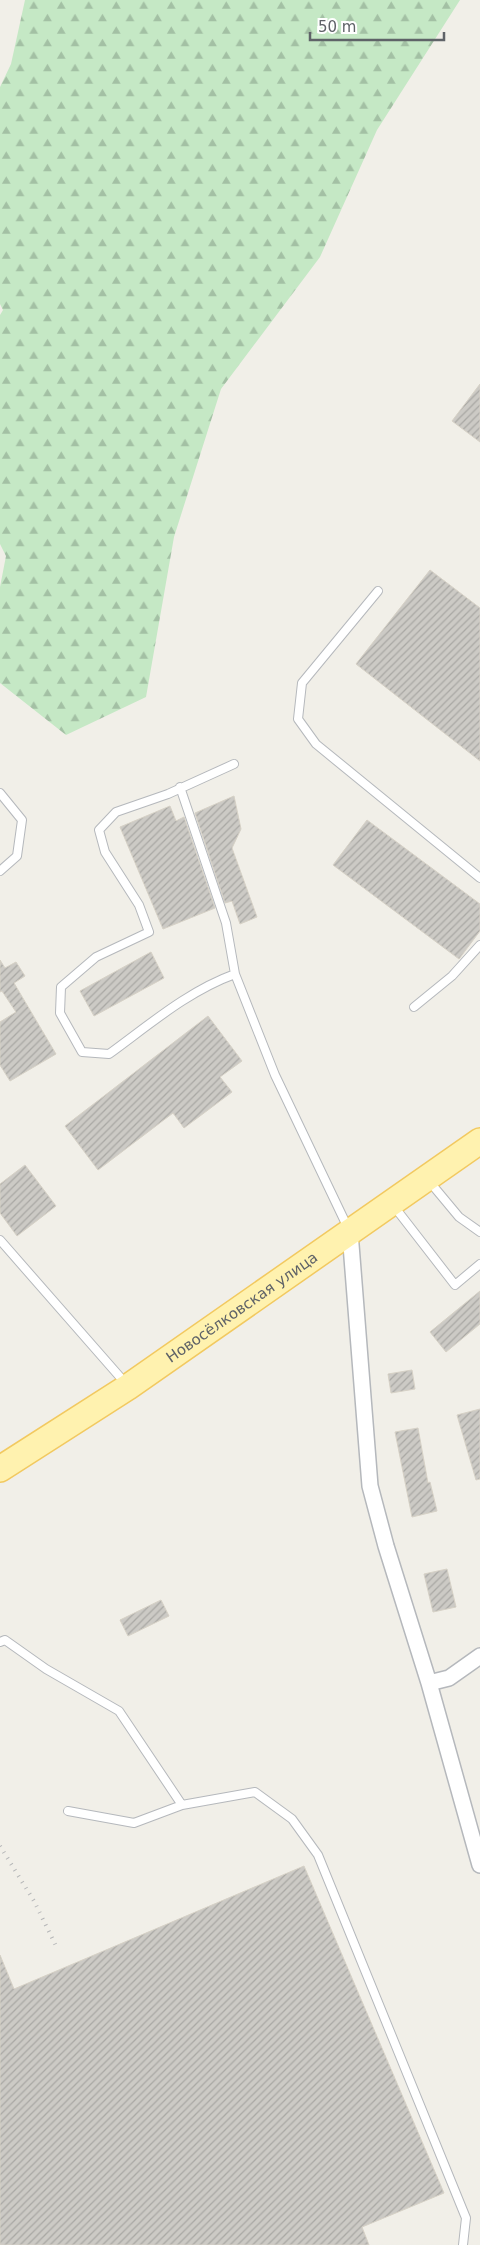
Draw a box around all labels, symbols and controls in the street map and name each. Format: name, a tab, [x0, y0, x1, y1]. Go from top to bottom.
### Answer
scale bar	[310, 10, 444, 42]
text: 50 m	[318, 18, 356, 36]
street label: Новосёлковская улица	[163, 1248, 321, 1367]

